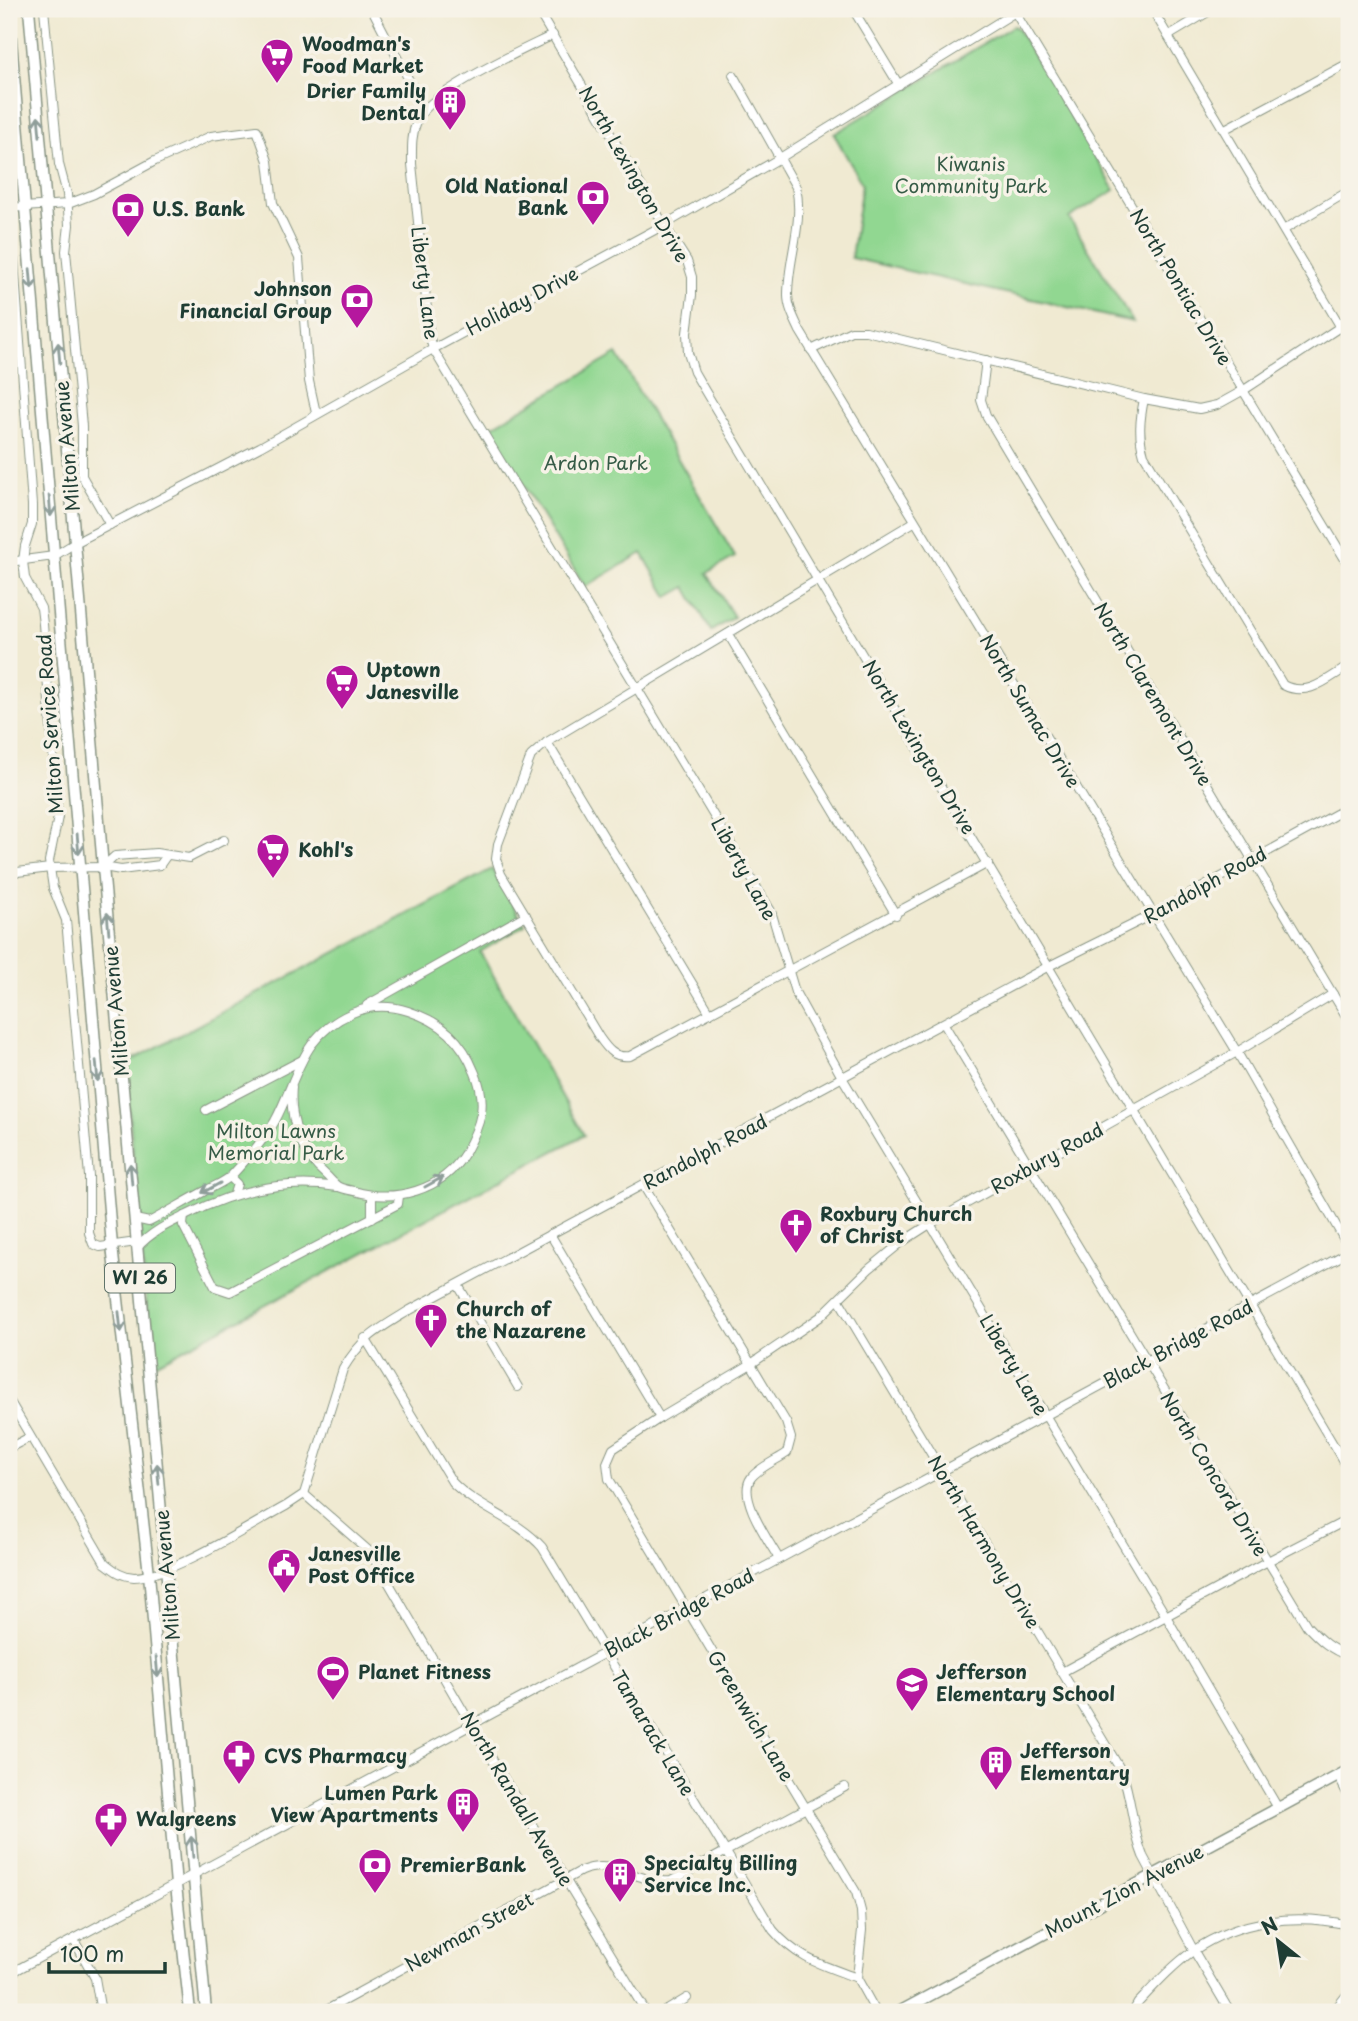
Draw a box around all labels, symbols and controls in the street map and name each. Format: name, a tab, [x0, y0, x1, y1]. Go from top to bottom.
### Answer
place label: Woodman's Food Market	[302, 29, 424, 79]
supermarket icon: Woodman's Food Market	[258, 36, 296, 85]
place label: Drier Family Dental	[306, 76, 426, 126]
street label: North Lexington Drive	[573, 80, 697, 267]
building icon: Drier Family Dental	[431, 83, 469, 132]
one-way arrow	[32, 116, 45, 138]
park label: Kiwanis Community Park	[894, 149, 1048, 199]
place label: Old National Bank	[445, 171, 568, 221]
bank icon: Old National Bank	[574, 178, 612, 227]
bank icon: U.S. Bank	[109, 190, 147, 239]
place label: U.S. Bank	[152, 194, 245, 222]
street label: North Pontiac Drive	[1124, 203, 1240, 370]
street label: Liberty Lane	[405, 225, 447, 341]
street label: Holiday Drive	[460, 259, 583, 342]
one-way arrow	[25, 268, 38, 290]
place label: Johnson Financial Group	[179, 274, 332, 324]
bank icon: Johnson Financial Group	[338, 281, 376, 330]
one-way arrow	[52, 342, 65, 365]
street label: Milton Avenue	[46, 380, 86, 513]
park label: Ardon Park	[544, 448, 649, 476]
one-way arrow	[44, 494, 57, 517]
street label: North Claremont Drive	[1088, 596, 1220, 791]
street label: North Sumac Drive	[974, 628, 1088, 793]
street label: Milton Service Road	[29, 633, 69, 815]
street label: North Lexington Drive	[856, 654, 983, 839]
place label: Uptown Janesville	[366, 655, 459, 705]
supermarket icon: Uptown Janesville	[323, 662, 361, 711]
street label: Liberty Lane	[705, 812, 785, 925]
supermarket icon: Kohl's	[254, 831, 292, 880]
one-way arrow	[72, 832, 85, 855]
place label: Kohl's	[298, 835, 353, 863]
street label: Randolph Road	[1138, 839, 1271, 930]
one-way arrow	[101, 912, 114, 935]
street label: Milton Avenue	[95, 945, 135, 1078]
one-way arrow	[91, 1059, 104, 1082]
street label: Randolph Road	[637, 1106, 772, 1196]
street label: Roxbury Road	[985, 1115, 1108, 1200]
park label: Milton Lawns Memorial Park	[208, 1116, 345, 1166]
one-way arrow	[124, 1163, 137, 1186]
one-way arrow	[423, 1175, 443, 1189]
one-way arrow	[201, 1181, 221, 1195]
place label: Roxbury Church of Christ	[820, 1199, 972, 1249]
church icon: Roxbury Church of Christ	[777, 1206, 815, 1255]
road number: WI 26	[105, 1264, 175, 1293]
street label: Black Bridge Road	[1097, 1292, 1258, 1395]
place label: Church of the Nazarene	[456, 1294, 586, 1344]
church icon: Church of the Nazarene	[412, 1301, 450, 1350]
street label: Liberty Lane	[974, 1308, 1056, 1420]
one-way arrow	[114, 1310, 127, 1333]
street label: North Concord Drive	[1154, 1386, 1275, 1561]
street label: North Harmony Drive	[922, 1449, 1048, 1634]
one-way arrow	[151, 1463, 164, 1485]
street label: Milton Avenue	[146, 1509, 186, 1642]
place label: Janesville Post Office	[308, 1539, 415, 1589]
public building icon: Janesville Post Office	[265, 1546, 303, 1595]
street label: Black Bridge Road	[598, 1561, 759, 1664]
street label: Greenwich Lane	[702, 1644, 802, 1787]
sports icon: Planet Fitness	[314, 1653, 352, 1702]
one-way arrow	[151, 1655, 164, 1677]
place label: Planet Fitness	[358, 1657, 491, 1685]
place label: Jefferson Elementary School	[936, 1657, 1115, 1707]
street label: Tamarack Lane	[605, 1664, 702, 1801]
school or university icon: Jefferson Elementary School	[893, 1664, 931, 1713]
street label: North Randall Avenue	[455, 1706, 581, 1891]
place label: Jefferson Elementary	[1020, 1736, 1130, 1786]
pharmacy icon: CVS Pharmacy	[220, 1737, 258, 1786]
place label: CVS Pharmacy	[264, 1741, 407, 1769]
building icon: Jefferson Elementary	[977, 1743, 1015, 1792]
place label: Lumen Park View Apartments	[271, 1778, 438, 1828]
building icon: Lumen Park View Apartments	[444, 1785, 482, 1834]
pharmacy icon: Walgreens	[92, 1800, 130, 1849]
place label: Walgreens	[136, 1804, 236, 1832]
one-way arrow	[186, 1836, 199, 1858]
street label: Mount Zion Avenue	[1039, 1836, 1208, 1944]
bank icon: PremierBank	[356, 1846, 394, 1895]
place label: Specialty Billing Service Inc.	[644, 1848, 797, 1898]
place label: PremierBank	[400, 1850, 526, 1878]
building icon: Specialty Billing Service Inc.	[601, 1855, 639, 1904]
street label: Newman Street	[399, 1884, 538, 1978]
north arrow	[1242, 1906, 1312, 1976]
text: N	[1255, 1910, 1283, 1941]
scale bar	[49, 1930, 164, 1974]
text: 100 m	[60, 1937, 124, 1969]

